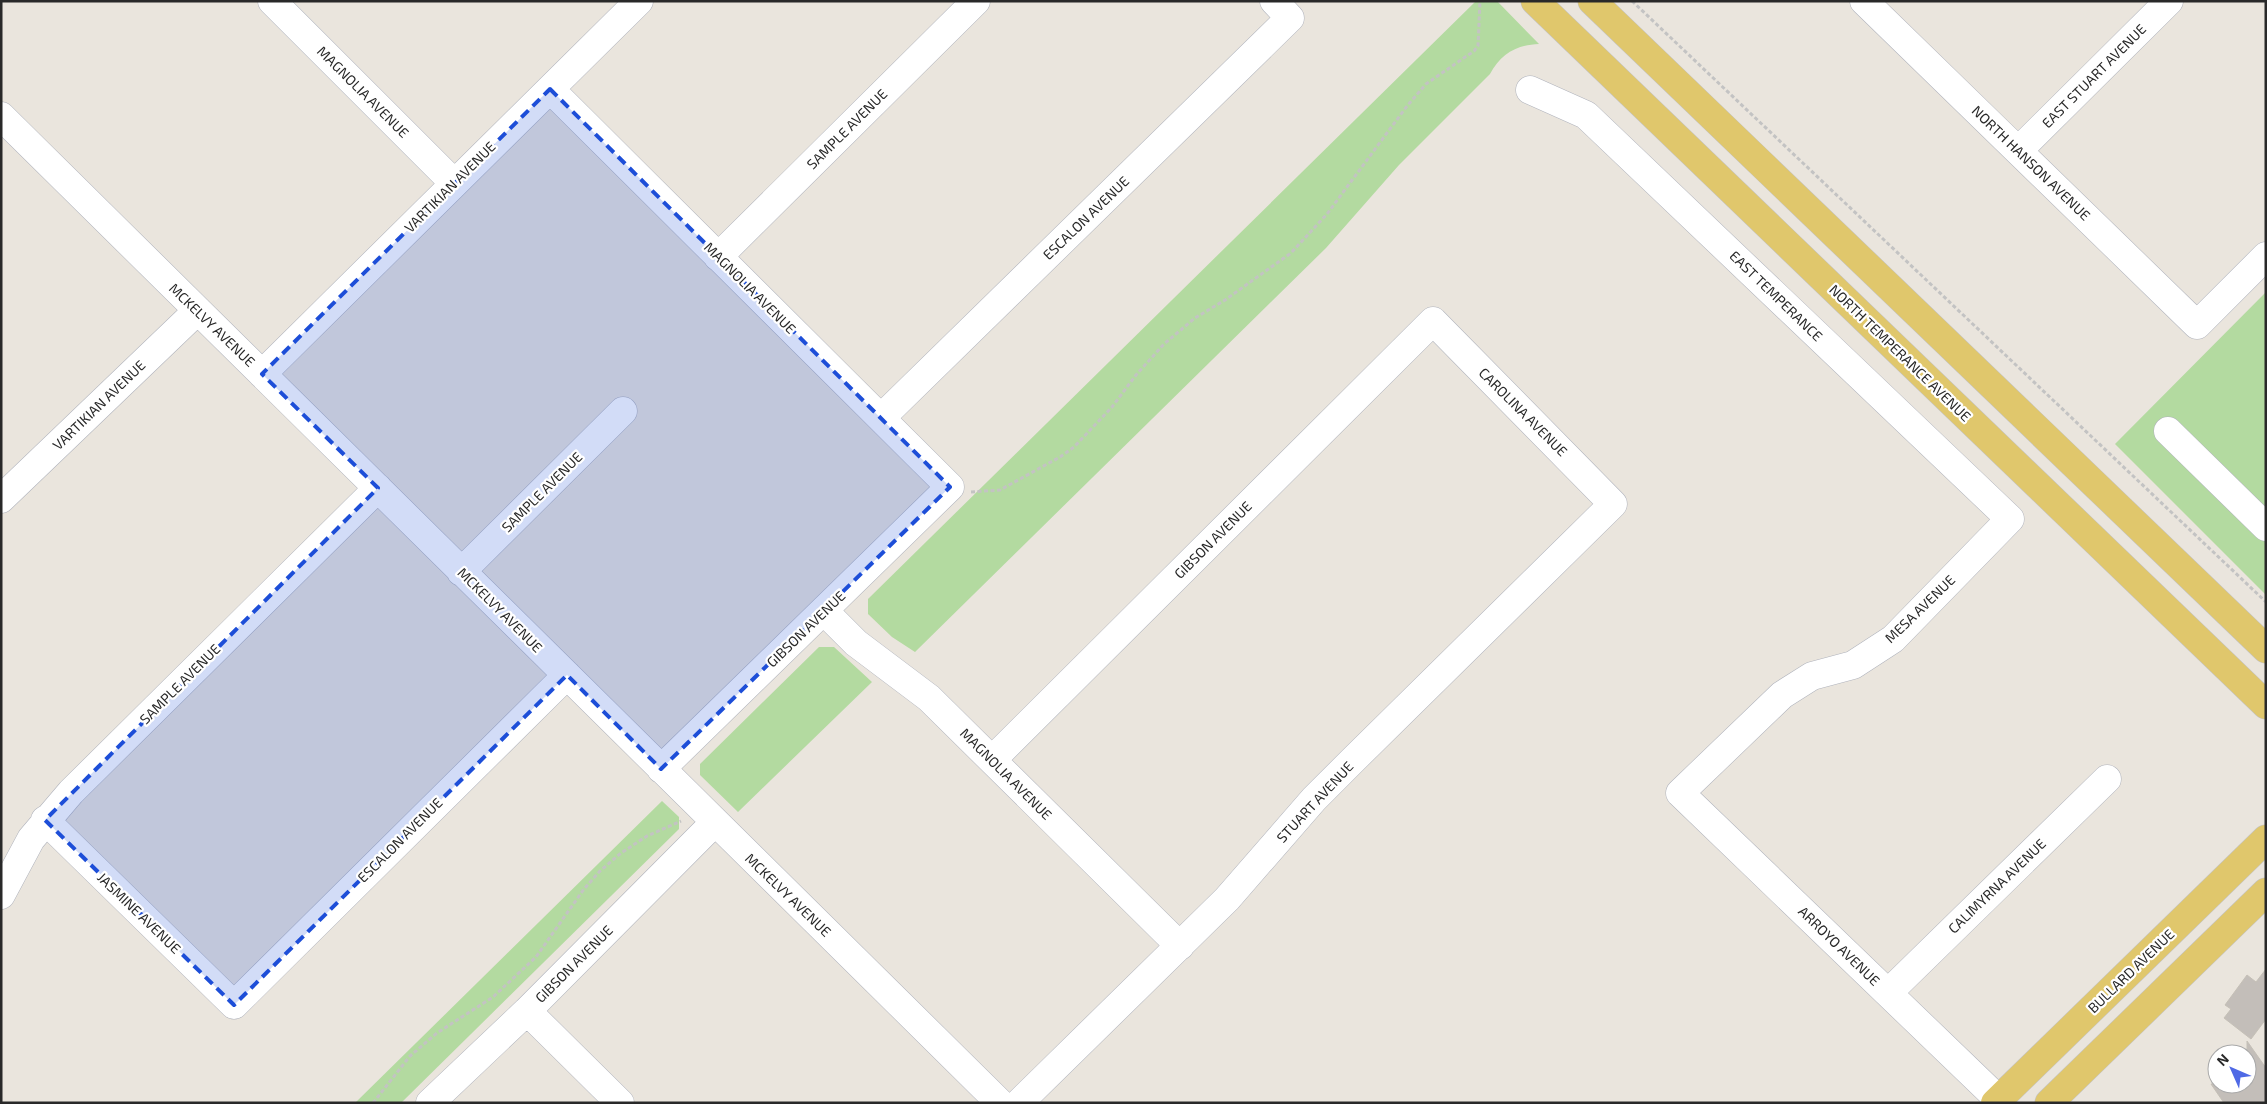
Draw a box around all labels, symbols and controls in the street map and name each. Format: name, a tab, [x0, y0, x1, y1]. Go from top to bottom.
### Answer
street label: EAST STUART AVENUE	[2038, 20, 2149, 131]
street label: MAGNOLIA AVENUE	[314, 42, 413, 141]
street label: SAMPLE AVENUE	[803, 85, 890, 172]
street label: NORTH HANSON AVENUE	[1969, 102, 2094, 224]
street label: VARTIKIAN AVENUE	[401, 137, 499, 236]
street label: ESCALON AVENUE	[1039, 172, 1132, 263]
street label: MAGNOLIA AVENUE	[701, 238, 800, 337]
street label: EAST TEMPERANCE	[1726, 247, 1826, 344]
street label: MCKELVY AVENUE	[166, 279, 259, 370]
street label: NORTH TEMPERANCE AVENUE	[1826, 281, 1975, 425]
street label: VARTIKIAN AVENUE	[49, 356, 149, 453]
street label: CAROLINA AVENUE	[1476, 364, 1571, 460]
street label: SAMPLE AVENUE	[498, 448, 585, 535]
street label: GIBSON AVENUE	[1170, 497, 1255, 582]
street label: MCKELVY AVENUE	[454, 564, 546, 656]
street label: MESA AVENUE	[1881, 571, 1958, 646]
street label: GIBSON AVENUE	[763, 587, 849, 670]
street label: SAMPLE AVENUE	[136, 640, 223, 727]
street label: MAGNOLIA AVENUE	[957, 724, 1056, 823]
street label: STUART AVENUE	[1273, 757, 1357, 846]
street label: ESCALON AVENUE	[354, 794, 446, 886]
street label: CALIMYRNA AVENUE	[1944, 835, 2049, 937]
street label: MCKELVY AVENUE	[742, 849, 835, 940]
street label: JASMINE AVENUE	[94, 869, 185, 957]
street label: ARROYO AVENUE	[1795, 902, 1884, 989]
street label: GIBSON AVENUE	[531, 921, 616, 1006]
street label: BULLARD AVENUE	[2084, 925, 2177, 1016]
north arrow	[2207, 1044, 2257, 1094]
text: N	[2213, 1050, 2232, 1069]

